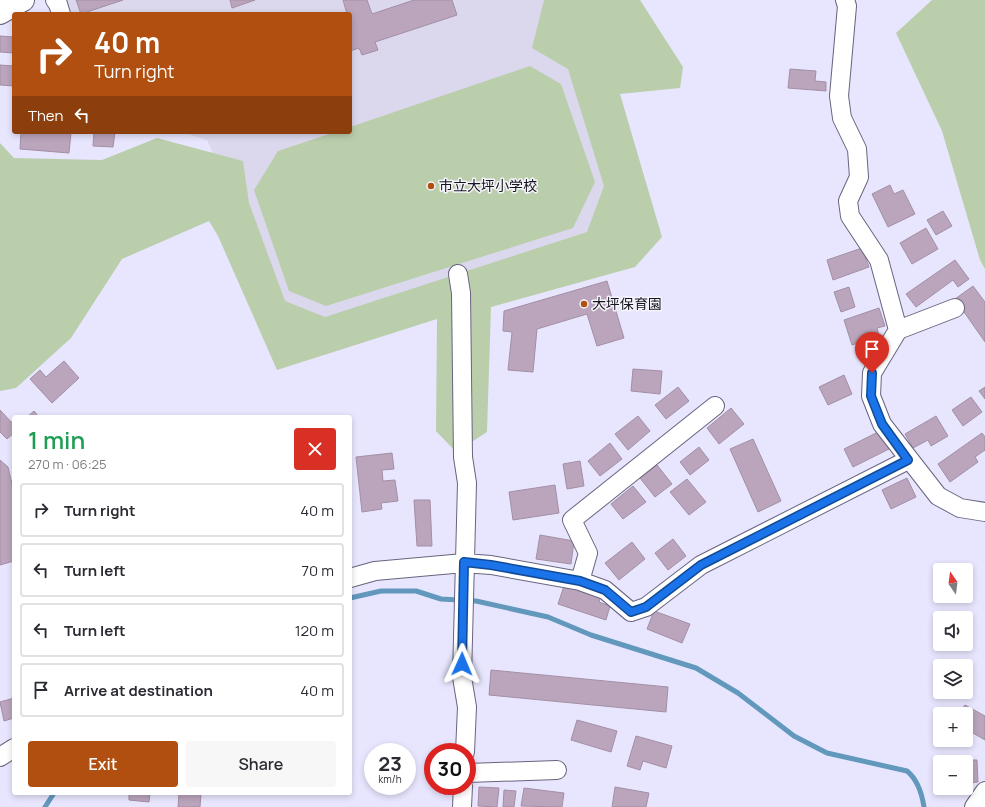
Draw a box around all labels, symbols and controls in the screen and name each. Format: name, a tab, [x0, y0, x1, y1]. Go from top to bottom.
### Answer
text: 40 m	[94, 23, 160, 61]
icon: right	[28, 28, 80, 80]
text: Turn right	[94, 59, 175, 83]
icon: left	[71, 104, 93, 126]
text: Then	[28, 105, 63, 126]
place label: 市立大坪小学校	[439, 176, 537, 195]
marker: 市立大坪小学校	[426, 181, 436, 191]
place label: 大坪保育園	[592, 294, 662, 313]
marker: 大坪保育園	[579, 299, 589, 309]
pin	[855, 332, 889, 373]
icon: arrive	[861, 338, 883, 360]
text: 1 min	[28, 423, 85, 456]
button: close	[294, 428, 336, 470]
text: 270 m · 06:25	[28, 455, 106, 473]
icon: right	[30, 499, 52, 521]
text: Turn right	[64, 500, 135, 521]
text: 40 m	[300, 500, 334, 521]
icon: left	[30, 559, 52, 581]
text: Turn left	[64, 560, 126, 581]
text: 70 m	[302, 560, 334, 581]
north arrow	[933, 563, 973, 603]
map controls	[933, 563, 973, 795]
button: sound	[933, 611, 973, 651]
icon: left	[30, 619, 52, 641]
text: Turn left	[64, 620, 126, 641]
text: 120 m	[295, 620, 334, 641]
position arrow	[441, 643, 483, 685]
button: layers	[933, 659, 973, 699]
icon: arrive	[30, 679, 52, 701]
text: Arrive at destination	[64, 680, 213, 701]
text: 40 m	[300, 680, 334, 701]
button: +	[933, 707, 973, 747]
button: Exit	[28, 741, 178, 787]
button: Share	[186, 741, 336, 787]
speed limit sign: 30	[424, 743, 476, 795]
text: 23	[378, 750, 402, 777]
button: −	[933, 755, 973, 795]
text: km/h	[378, 772, 402, 786]

